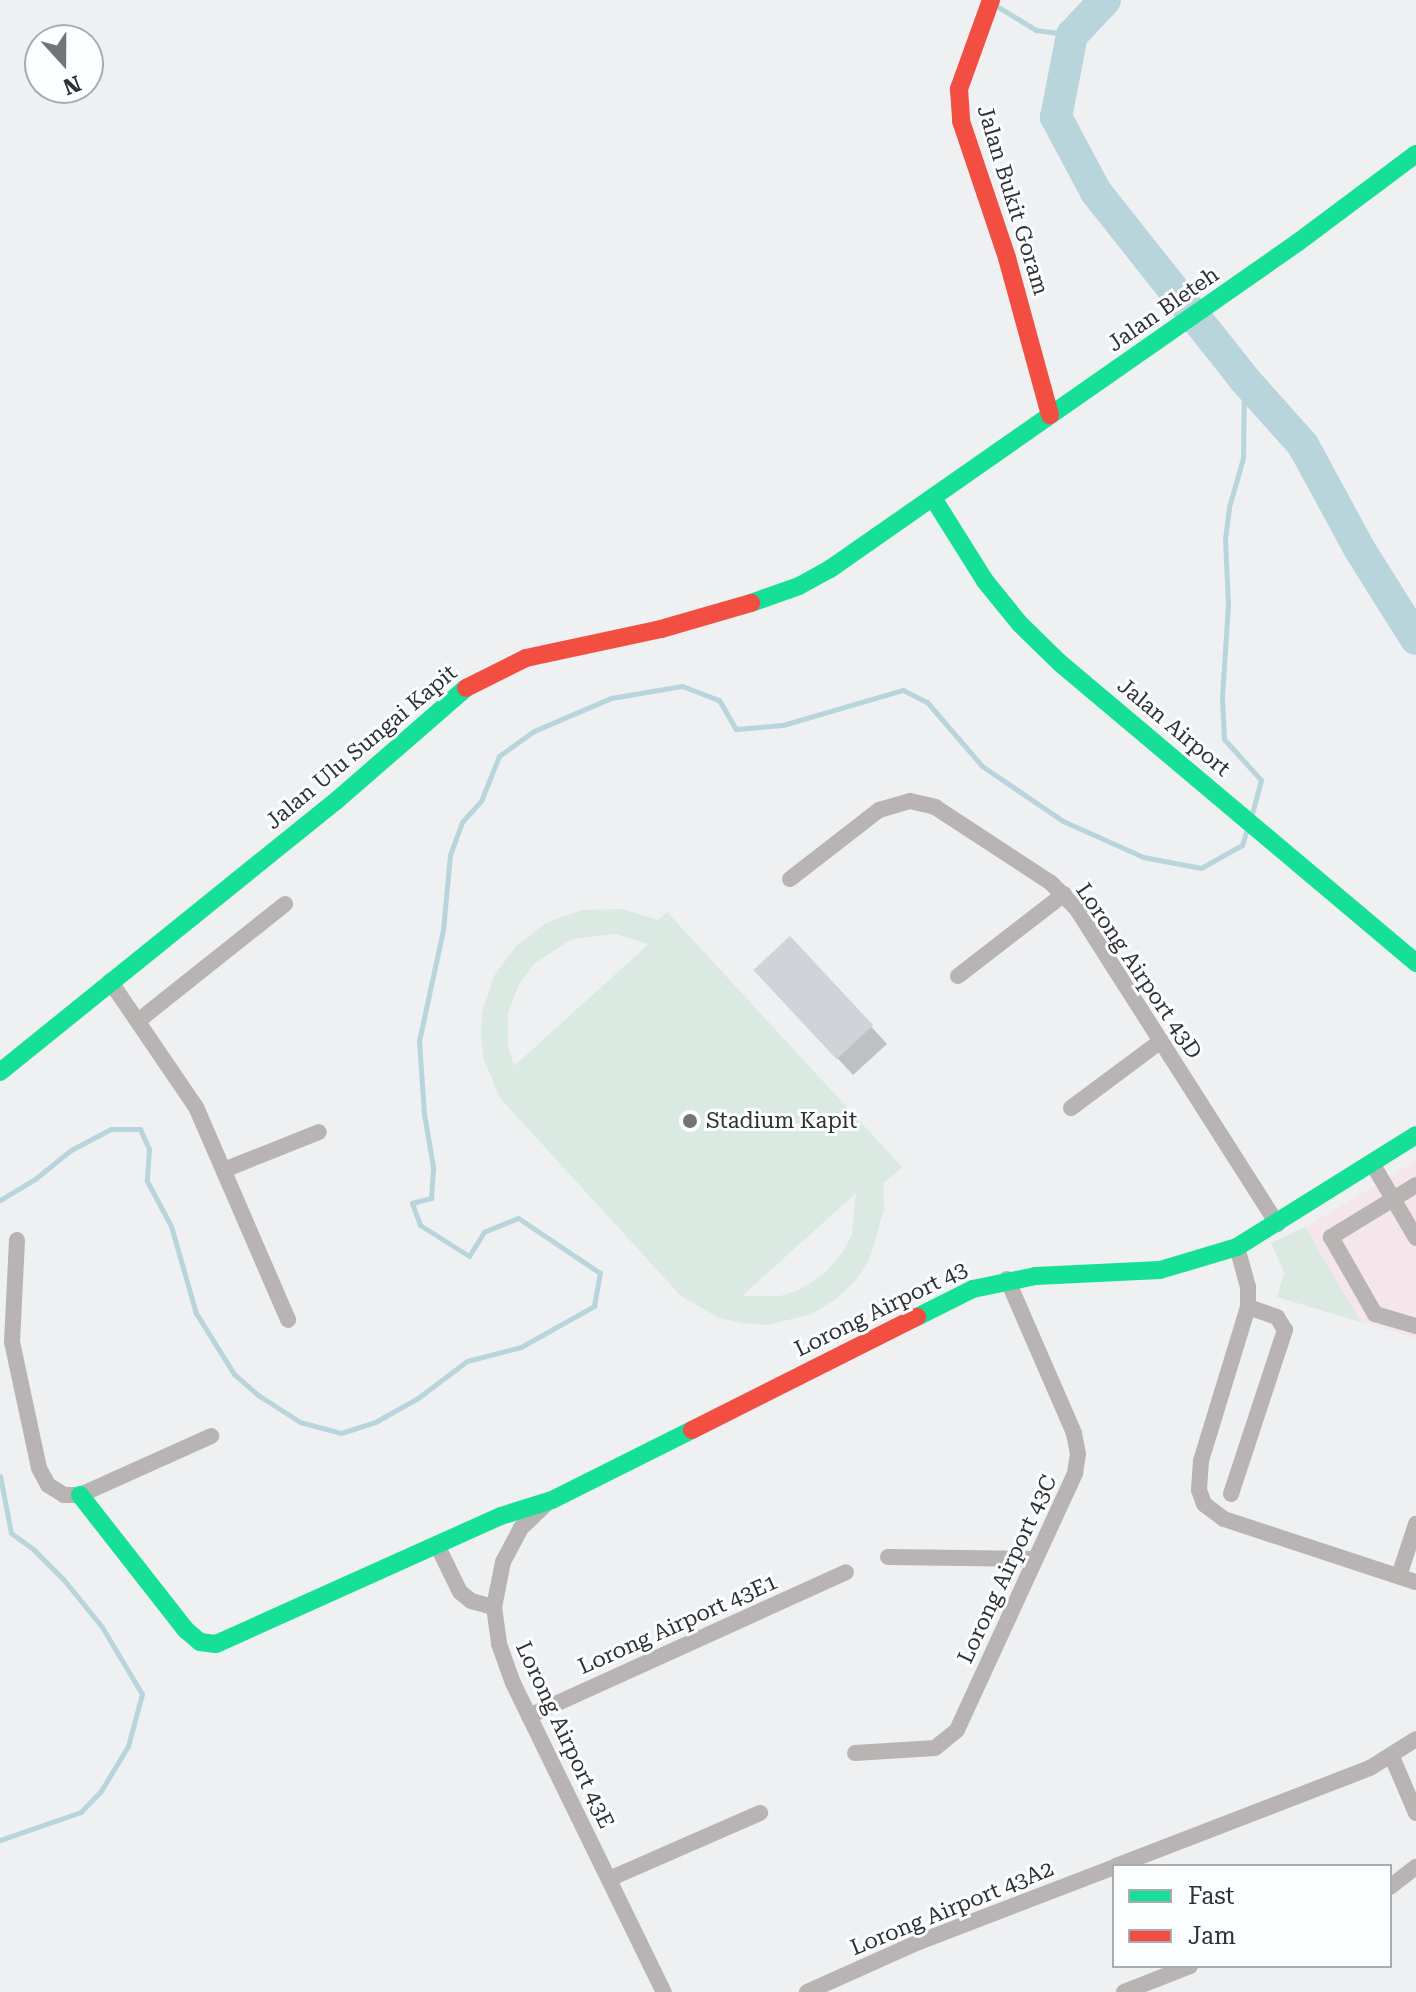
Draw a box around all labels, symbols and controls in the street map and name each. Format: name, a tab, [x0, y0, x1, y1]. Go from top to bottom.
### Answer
north arrow	[24, 24, 104, 104]
text: N	[60, 70, 84, 100]
street label: Jalan Bukit Goram	[972, 102, 1054, 298]
street label: Jalan Bleteh	[1102, 261, 1224, 357]
street label: Jalan Ulu Sungai Kapit	[260, 659, 462, 835]
street label: Jalan Airport	[1112, 672, 1236, 782]
street label: Lorong Airport 43D	[1070, 878, 1208, 1064]
place label: Stadium Kapit	[706, 1108, 857, 1134]
marker: Stadium Kapit	[681, 1112, 699, 1130]
street label: Lorong Airport 43	[790, 1256, 972, 1362]
street label: Lorong Airport 43C	[952, 1471, 1062, 1667]
street label: Lorong Airport 43E1	[574, 1568, 782, 1680]
street label: Lorong Airport 43E	[510, 1637, 620, 1833]
street label: Lorong Airport 43A2	[847, 1855, 1057, 1961]
legend	[1112, 1864, 1392, 1968]
text: Fast	[1188, 1882, 1235, 1910]
text: Jam	[1188, 1922, 1236, 1950]

